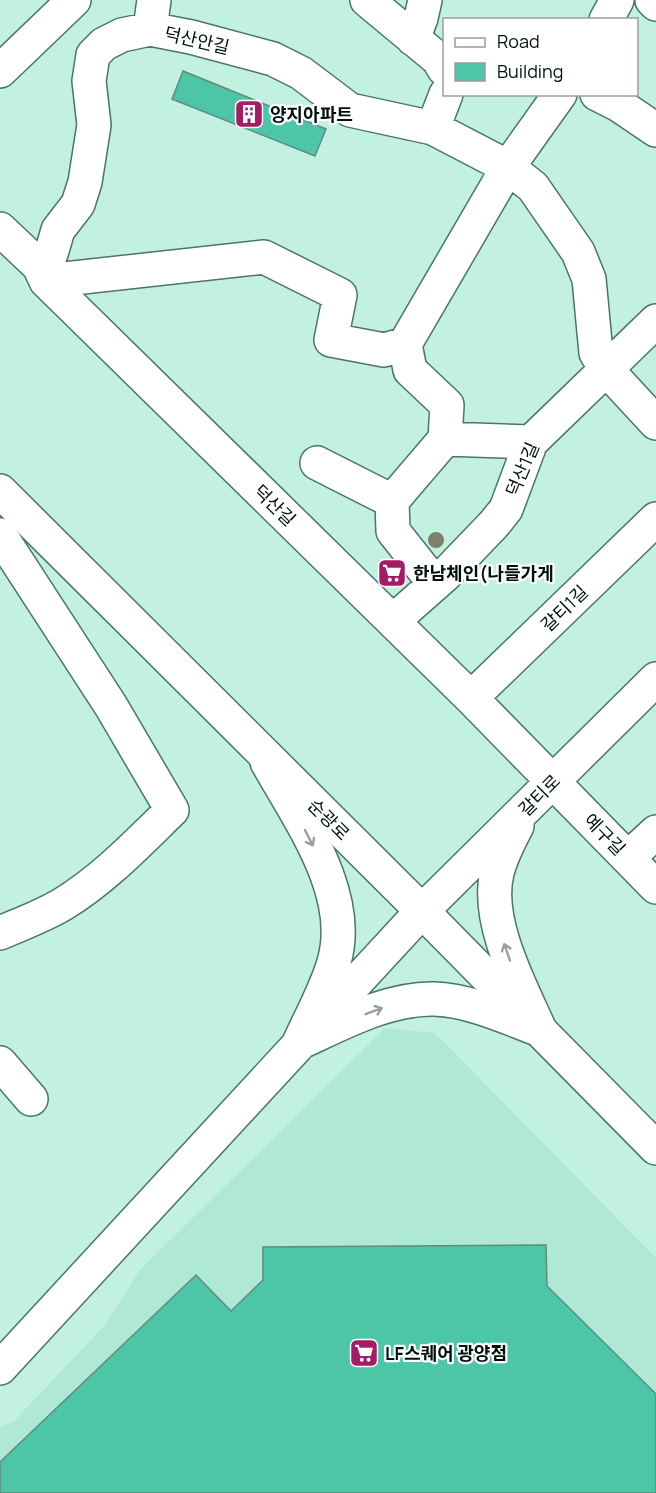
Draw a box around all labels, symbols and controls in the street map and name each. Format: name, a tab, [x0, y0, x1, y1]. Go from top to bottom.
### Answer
legend	[443, 18, 638, 96]
street label: 덕산안길	[162, 21, 232, 59]
text: Road	[497, 29, 540, 53]
text: Building	[497, 59, 563, 83]
building icon: 양지아파트	[233, 98, 265, 130]
place label: 양지아파트	[270, 102, 353, 126]
street label: 덕산1길	[500, 438, 544, 500]
street label: 덕산길	[249, 479, 301, 531]
supermarket icon: 한남체인(나들가게	[376, 557, 408, 589]
place label: 한남체인(나들가게	[413, 561, 554, 585]
street label: 갈티1길	[535, 580, 593, 636]
street label: 갈티로	[513, 769, 565, 821]
street label: 순광로	[303, 793, 355, 845]
street label: 예구길	[579, 808, 631, 860]
one-way arrow	[303, 829, 315, 847]
one-way arrow	[500, 943, 511, 962]
one-way arrow	[364, 1005, 383, 1016]
supermarket icon: LF스퀘어 광양점	[348, 1337, 380, 1369]
place label: LF스퀘어 광양점	[385, 1341, 507, 1365]

